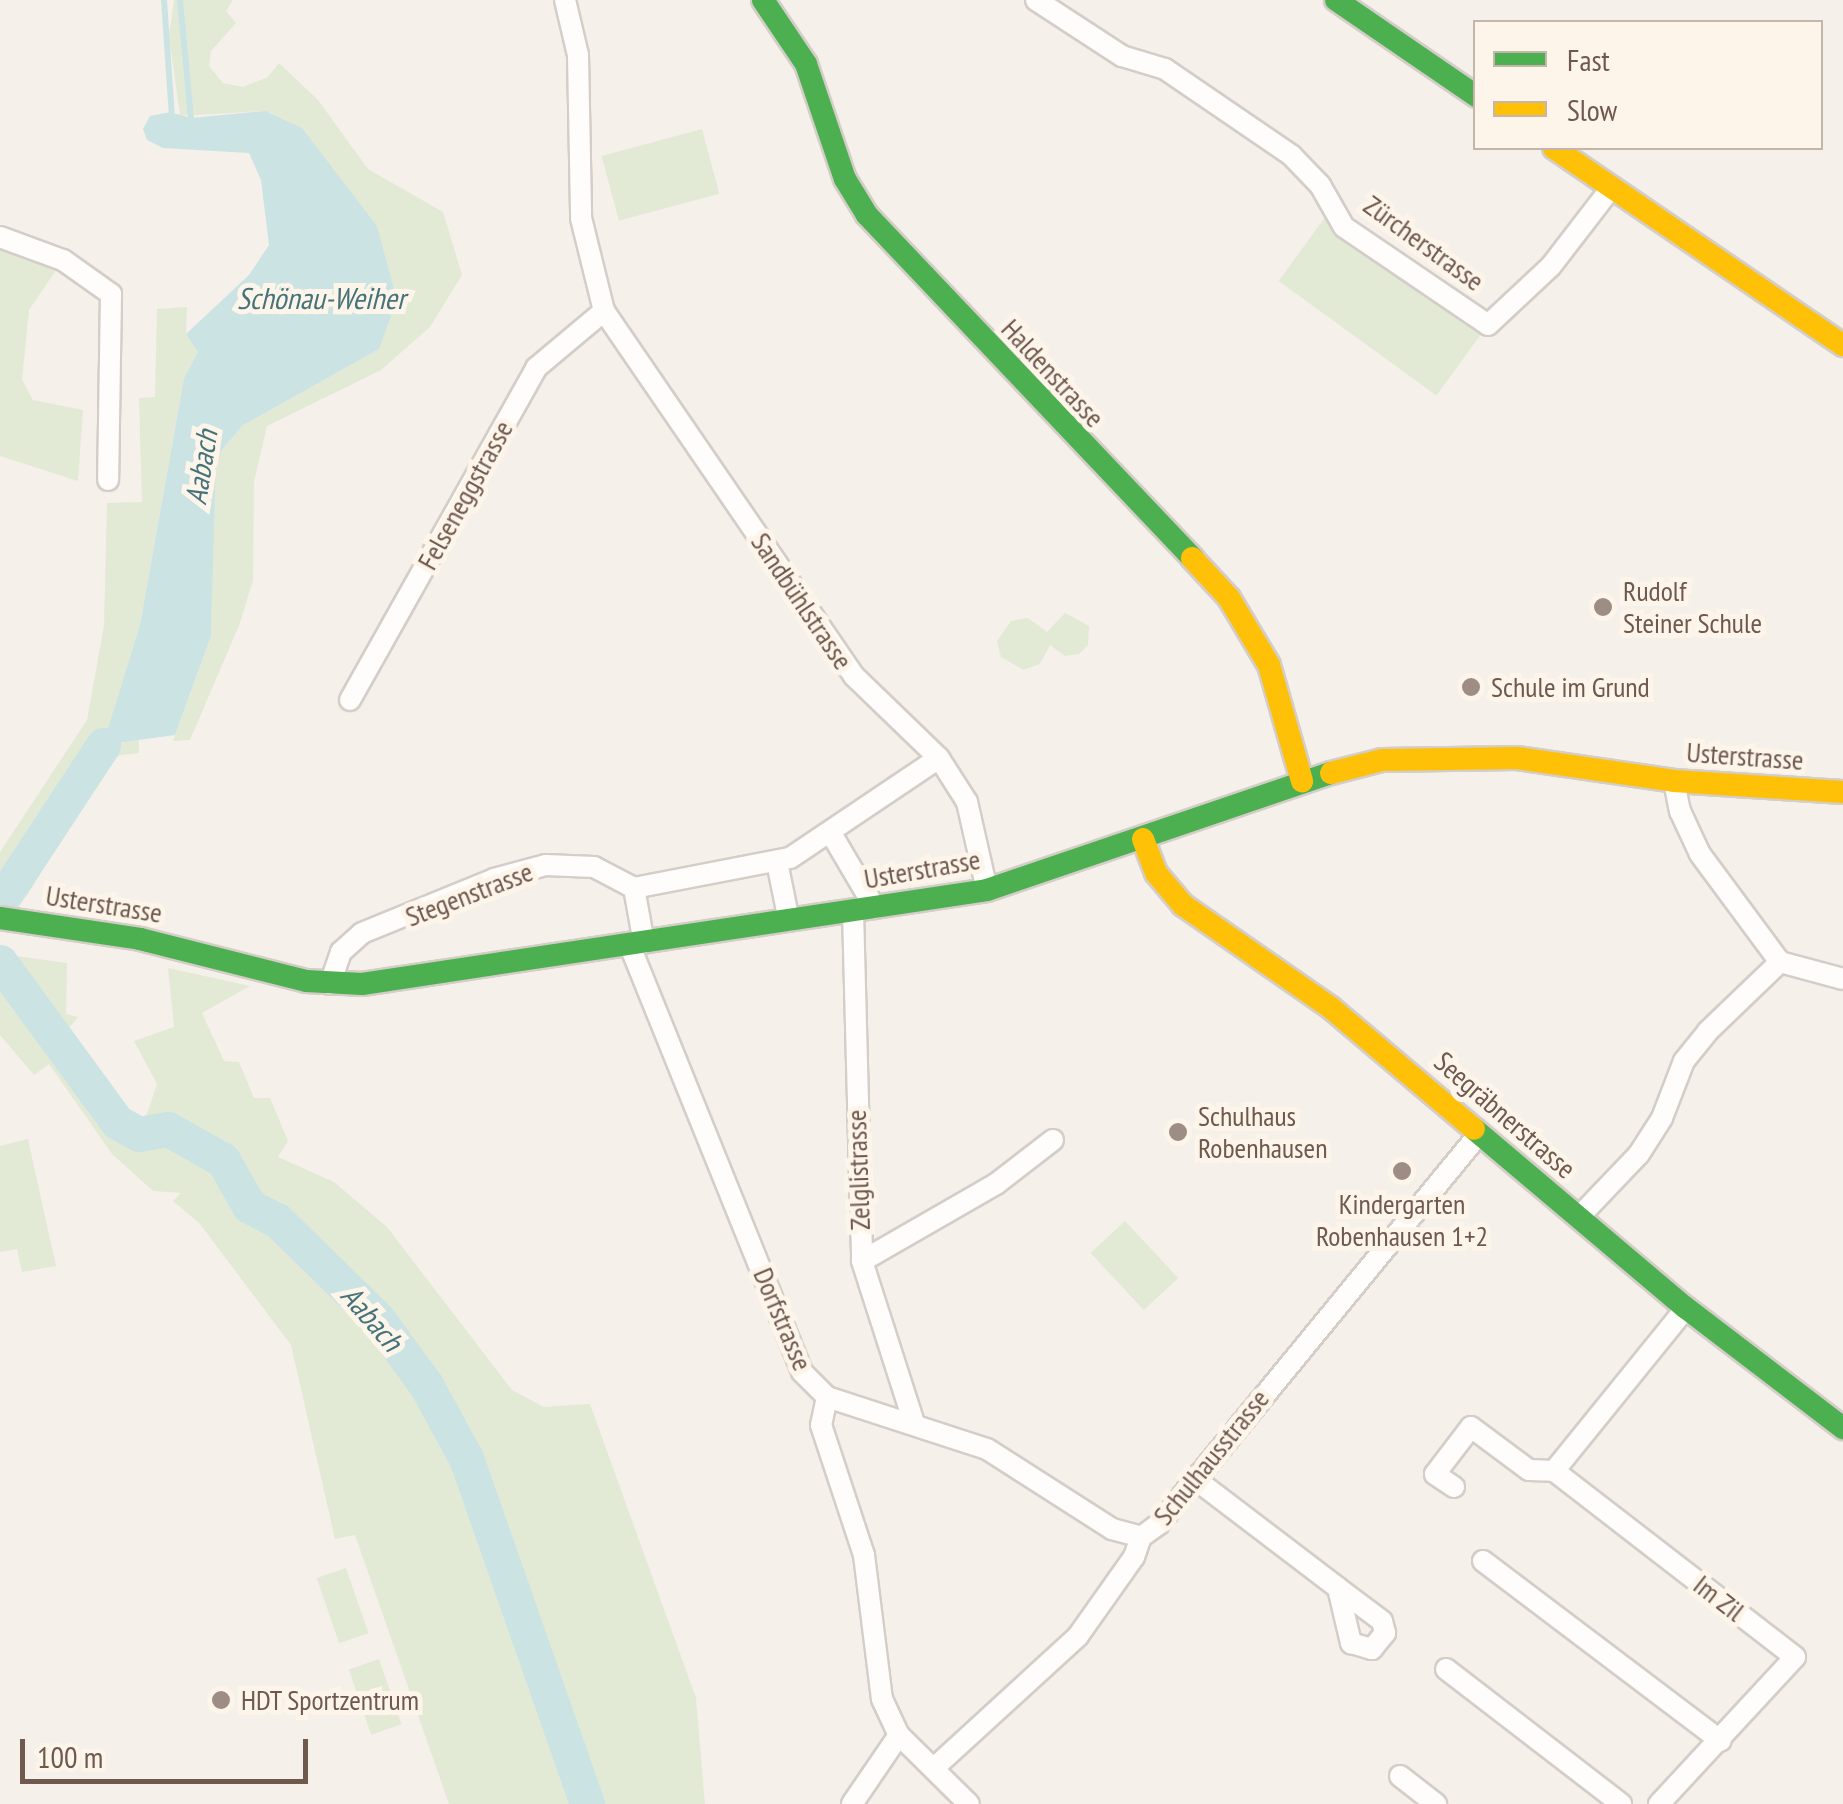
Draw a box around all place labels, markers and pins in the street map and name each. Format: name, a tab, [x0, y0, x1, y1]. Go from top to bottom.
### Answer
place label: Rudolf Steiner Schule	[1623, 574, 1762, 640]
marker: Rudolf Steiner Schule	[1592, 596, 1614, 618]
place label: Schule im Grund	[1491, 670, 1650, 704]
marker: Schule im Grund	[1460, 676, 1482, 698]
place label: Schulhaus Robenhausen	[1198, 1099, 1327, 1165]
marker: Schulhaus Robenhausen	[1167, 1121, 1189, 1143]
marker: Kindergarten Robenhausen 1+2	[1391, 1160, 1413, 1182]
place label: Kindergarten Robenhausen 1+2	[1316, 1187, 1488, 1253]
place label: HDT Sportzentrum	[241, 1683, 420, 1717]
marker: HDT Sportzentrum	[210, 1689, 232, 1711]

